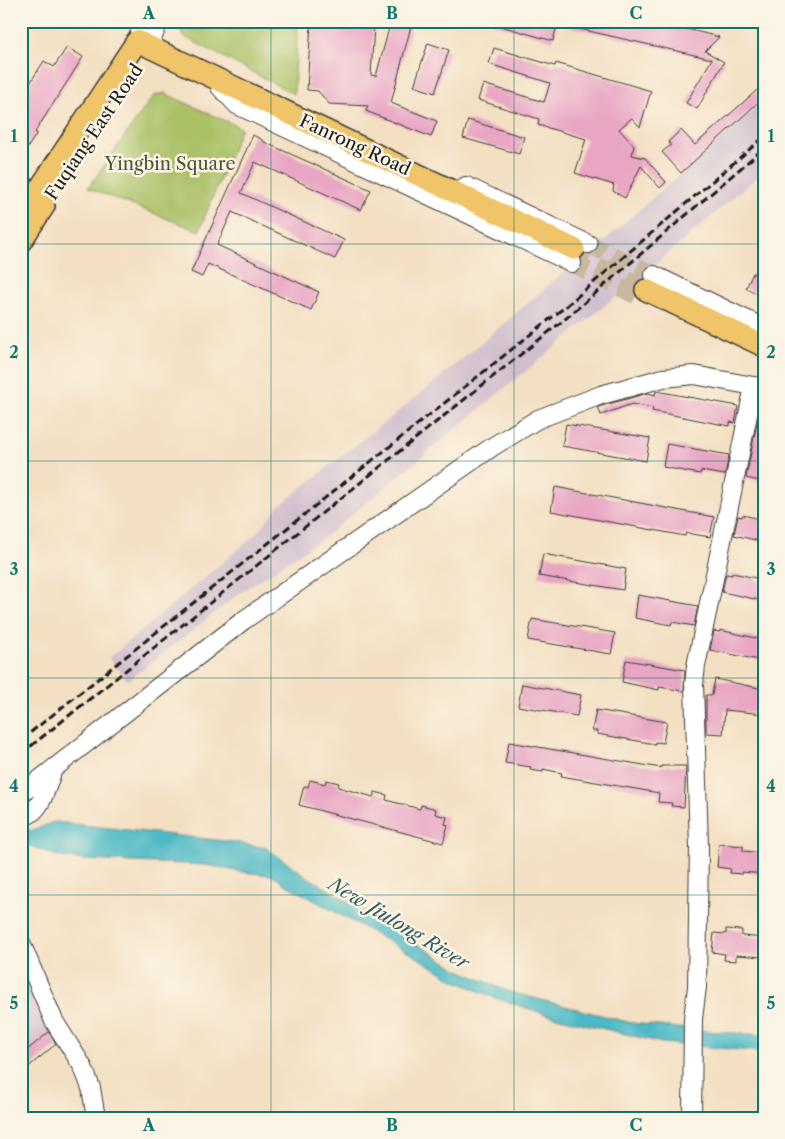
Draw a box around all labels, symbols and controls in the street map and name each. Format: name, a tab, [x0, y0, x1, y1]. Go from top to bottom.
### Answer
text: A	[142, 3, 156, 23]
text: B	[386, 3, 398, 23]
text: C	[630, 3, 642, 23]
street label: Fuqiang East Road	[40, 60, 148, 204]
street label: Fanrong Road	[296, 110, 414, 180]
text: 1	[10, 126, 18, 146]
text: 1	[767, 126, 775, 146]
park label: Yingbin Square	[103, 153, 236, 175]
text: 2	[9, 342, 19, 362]
text: 2	[766, 342, 776, 362]
text: 3	[9, 559, 19, 579]
text: 3	[766, 559, 776, 579]
text: 4	[9, 776, 19, 796]
text: 4	[766, 776, 776, 796]
water label: New Jiulong River	[322, 871, 474, 975]
text: 5	[10, 993, 19, 1013]
text: 5	[767, 993, 776, 1013]
text: A	[142, 1115, 156, 1135]
text: B	[386, 1115, 398, 1135]
text: C	[630, 1115, 642, 1135]

